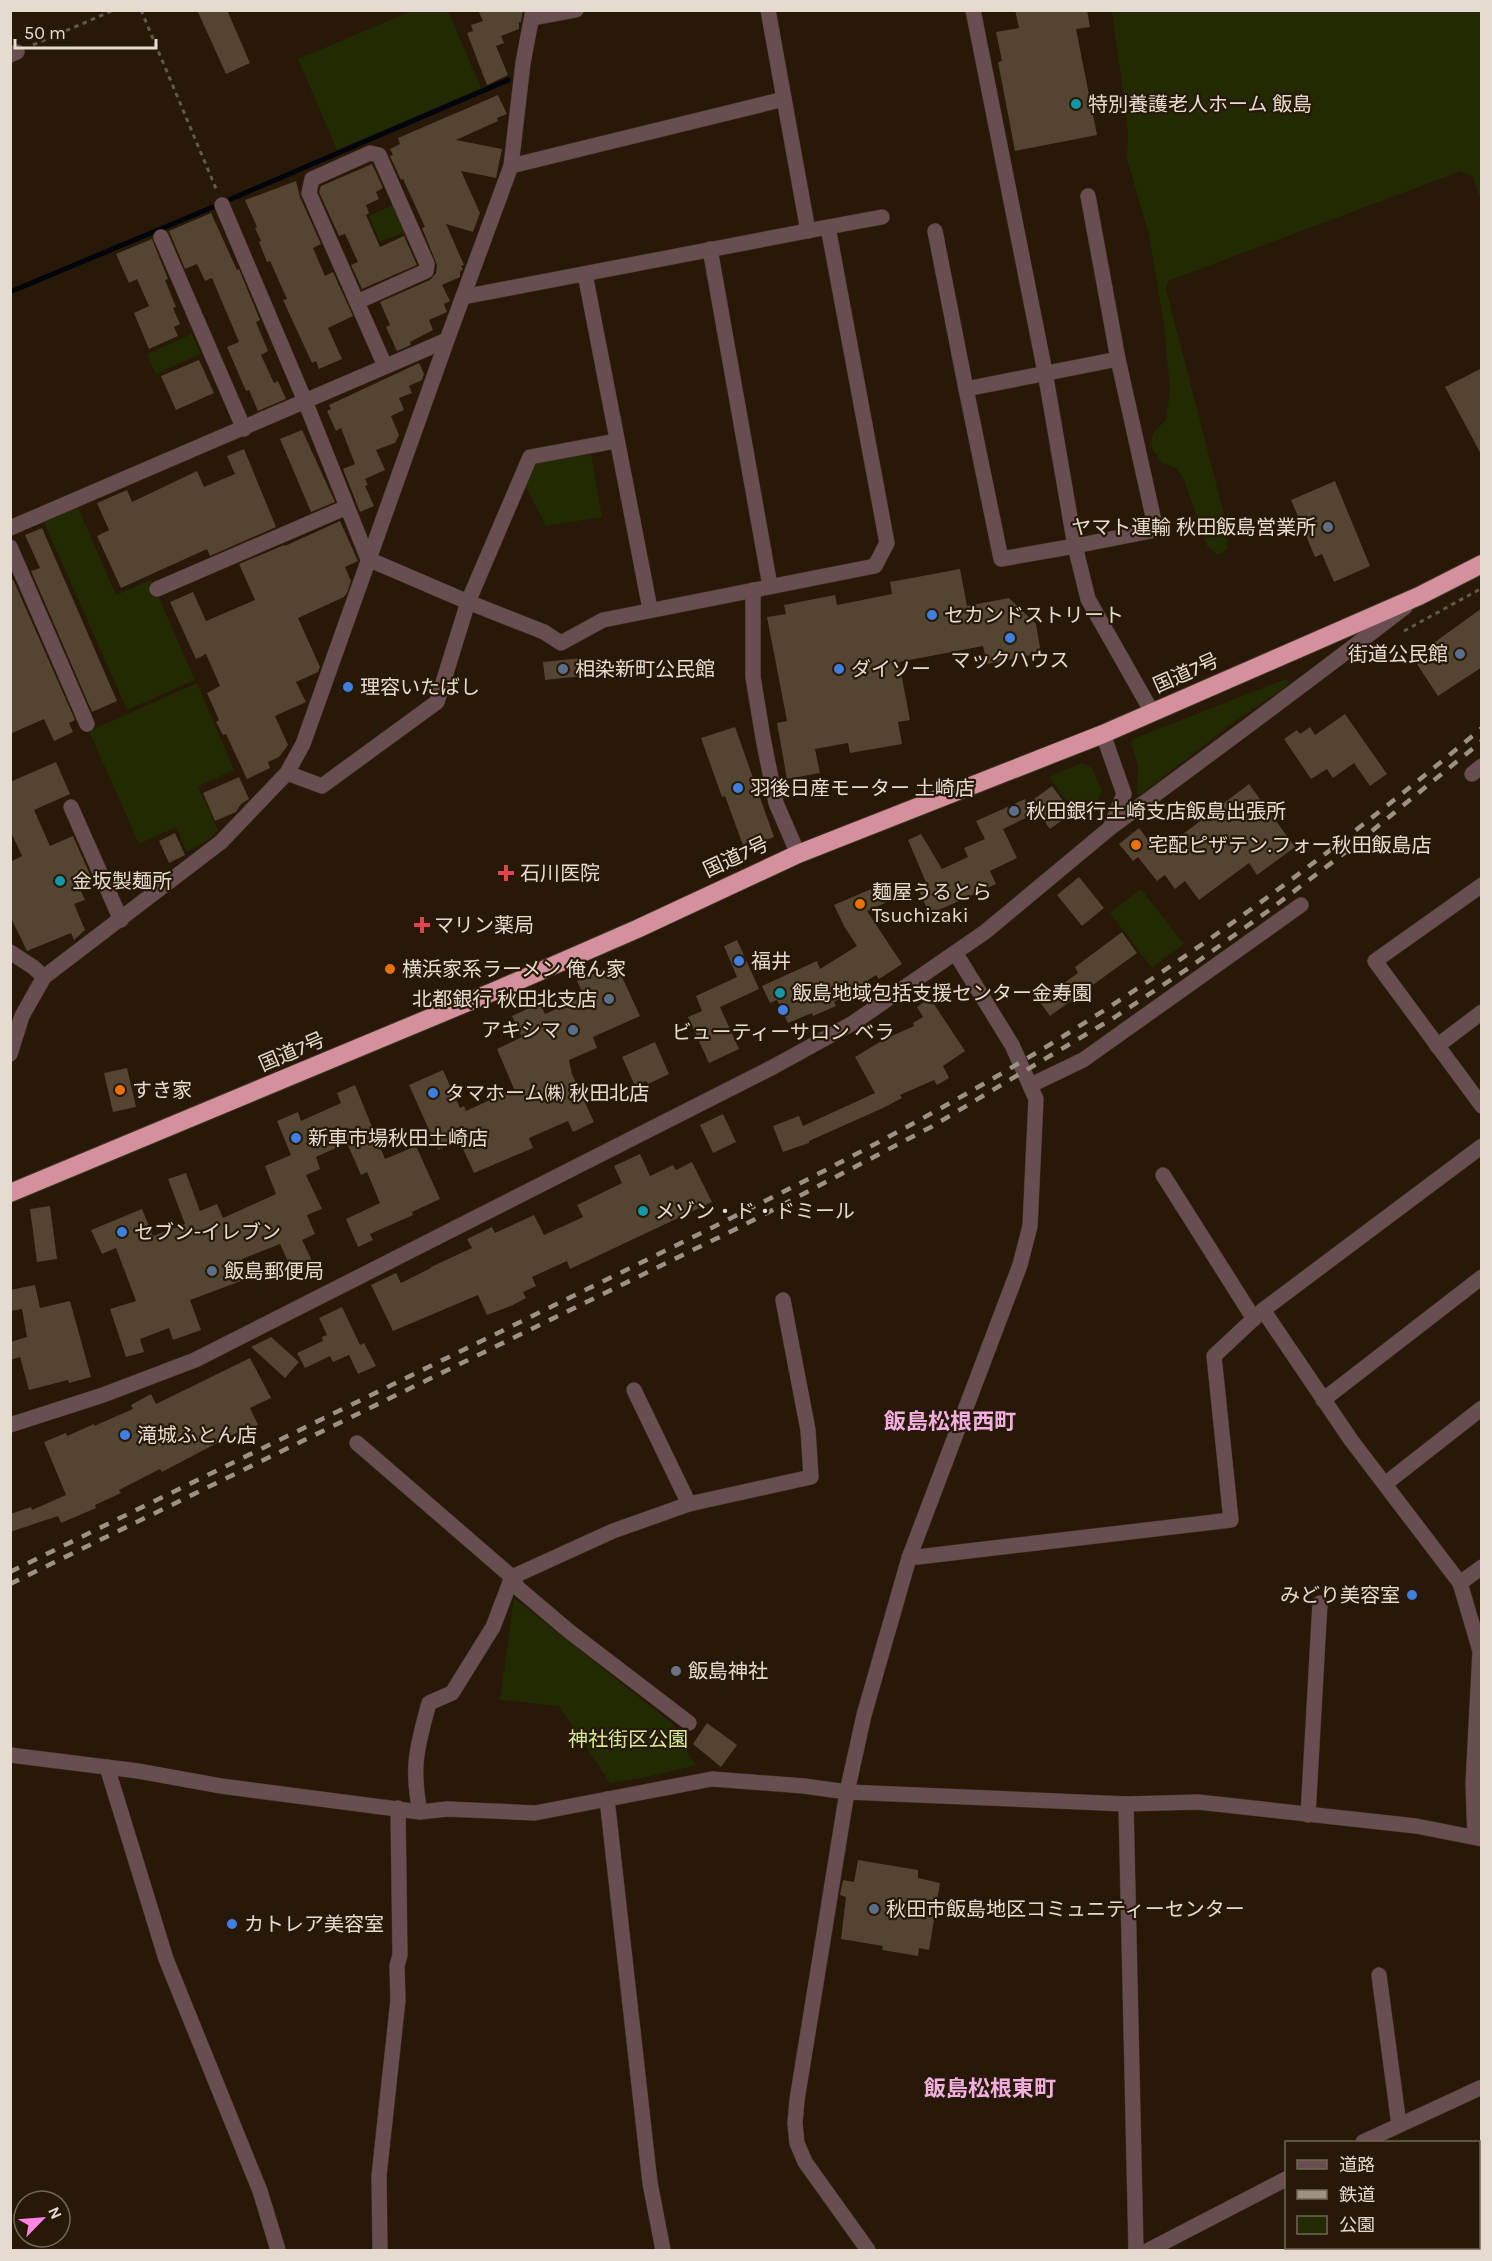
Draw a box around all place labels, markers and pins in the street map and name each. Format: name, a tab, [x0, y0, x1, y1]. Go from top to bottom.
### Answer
place label: 特別養護老人ホーム 飯島	[1088, 93, 1312, 116]
marker: 特別養護老人ホーム 飯島	[1069, 97, 1083, 111]
place label: ヤマト運輸 秋田飯島営業所	[1071, 516, 1316, 539]
marker: ヤマト運輸 秋田飯島営業所	[1321, 520, 1335, 534]
place label: セカンドストリート	[944, 604, 1124, 627]
marker: セカンドストリート	[925, 608, 939, 622]
marker: マックハウス	[1003, 631, 1017, 645]
place label: 街道公民館	[1348, 643, 1448, 666]
marker: 街道公民館	[1453, 647, 1467, 661]
place label: マックハウス	[951, 649, 1070, 672]
place label: 相染新町公民館	[575, 658, 715, 681]
place label: ダイソー	[851, 658, 931, 681]
marker: 相染新町公民館	[556, 662, 570, 676]
marker: ダイソー	[832, 662, 846, 676]
place label: 理容いたばし	[360, 676, 480, 699]
marker: 理容いたばし	[341, 680, 355, 694]
place label: 羽後日産モーター 土崎店	[750, 777, 975, 800]
marker: 羽後日産モーター 土崎店	[731, 781, 745, 795]
place label: 秋田銀行土崎支店飯島出張所	[1026, 800, 1286, 823]
marker: 秋田銀行土崎支店飯島出張所	[1007, 804, 1021, 818]
place label: 宅配ピザテン.フォー秋田飯島店	[1148, 834, 1432, 857]
marker: 宅配ピザテン.フォー秋田飯島店	[1129, 838, 1143, 852]
place label: 石川医院	[520, 862, 600, 885]
marker: 石川医院	[497, 864, 515, 882]
place label: 金坂製麺所	[72, 870, 172, 893]
marker: 金坂製麺所	[53, 874, 67, 888]
place label: 麺屋うるとら Tsuchizaki	[872, 881, 992, 927]
marker: 麺屋うるとら Tsuchizaki	[853, 897, 867, 911]
place label: マリン薬局	[434, 914, 534, 937]
marker: マリン薬局	[415, 918, 429, 932]
place label: 福井	[751, 950, 791, 973]
marker: 福井	[732, 954, 746, 968]
place label: 横浜家系ラーメン 俺ん家	[402, 958, 626, 981]
marker: 横浜家系ラーメン 俺ん家	[383, 962, 397, 976]
place label: 飯島地域包括支援センター金寿園	[792, 982, 1092, 1005]
marker: 飯島地域包括支援センター金寿園	[773, 986, 787, 1000]
place label: 北都銀行 秋田北支店	[412, 988, 597, 1011]
marker: 北都銀行 秋田北支店	[602, 992, 616, 1006]
marker: ビューティーサロン ベラ	[776, 1003, 790, 1017]
place label: アキシマ	[481, 1019, 561, 1042]
place label: ビューティーサロン ベラ	[671, 1021, 895, 1044]
marker: アキシマ	[566, 1023, 580, 1037]
place label: すき家	[132, 1079, 192, 1102]
place label: タマホーム㈱ 秋田北店	[445, 1082, 649, 1105]
marker: すき家	[113, 1083, 127, 1097]
marker: タマホーム㈱ 秋田北店	[426, 1086, 440, 1100]
place label: 新車市場秋田土崎店	[308, 1127, 488, 1150]
marker: 新車市場秋田土崎店	[289, 1131, 303, 1145]
place label: メゾン・ド・ドミール	[655, 1200, 855, 1223]
marker: メゾン・ド・ドミール	[636, 1204, 650, 1218]
place label: セブン-イレブン	[134, 1221, 281, 1244]
marker: セブン-イレブン	[115, 1225, 129, 1239]
place label: 飯島郵便局	[224, 1260, 324, 1283]
marker: 飯島郵便局	[205, 1264, 219, 1278]
place label: 滝城ふとん店	[137, 1424, 257, 1447]
marker: 滝城ふとん店	[118, 1428, 132, 1442]
place label: みどり美容室	[1280, 1584, 1400, 1607]
marker: みどり美容室	[1405, 1588, 1419, 1602]
place label: 飯島神社	[688, 1660, 768, 1683]
marker: 飯島神社	[669, 1664, 683, 1678]
place label: 秋田市飯島地区コミュニティーセンター	[886, 1898, 1245, 1921]
marker: 秋田市飯島地区コミュニティーセンター	[867, 1902, 881, 1916]
place label: カトレア美容室	[244, 1913, 384, 1936]
marker: カトレア美容室	[225, 1917, 239, 1931]

